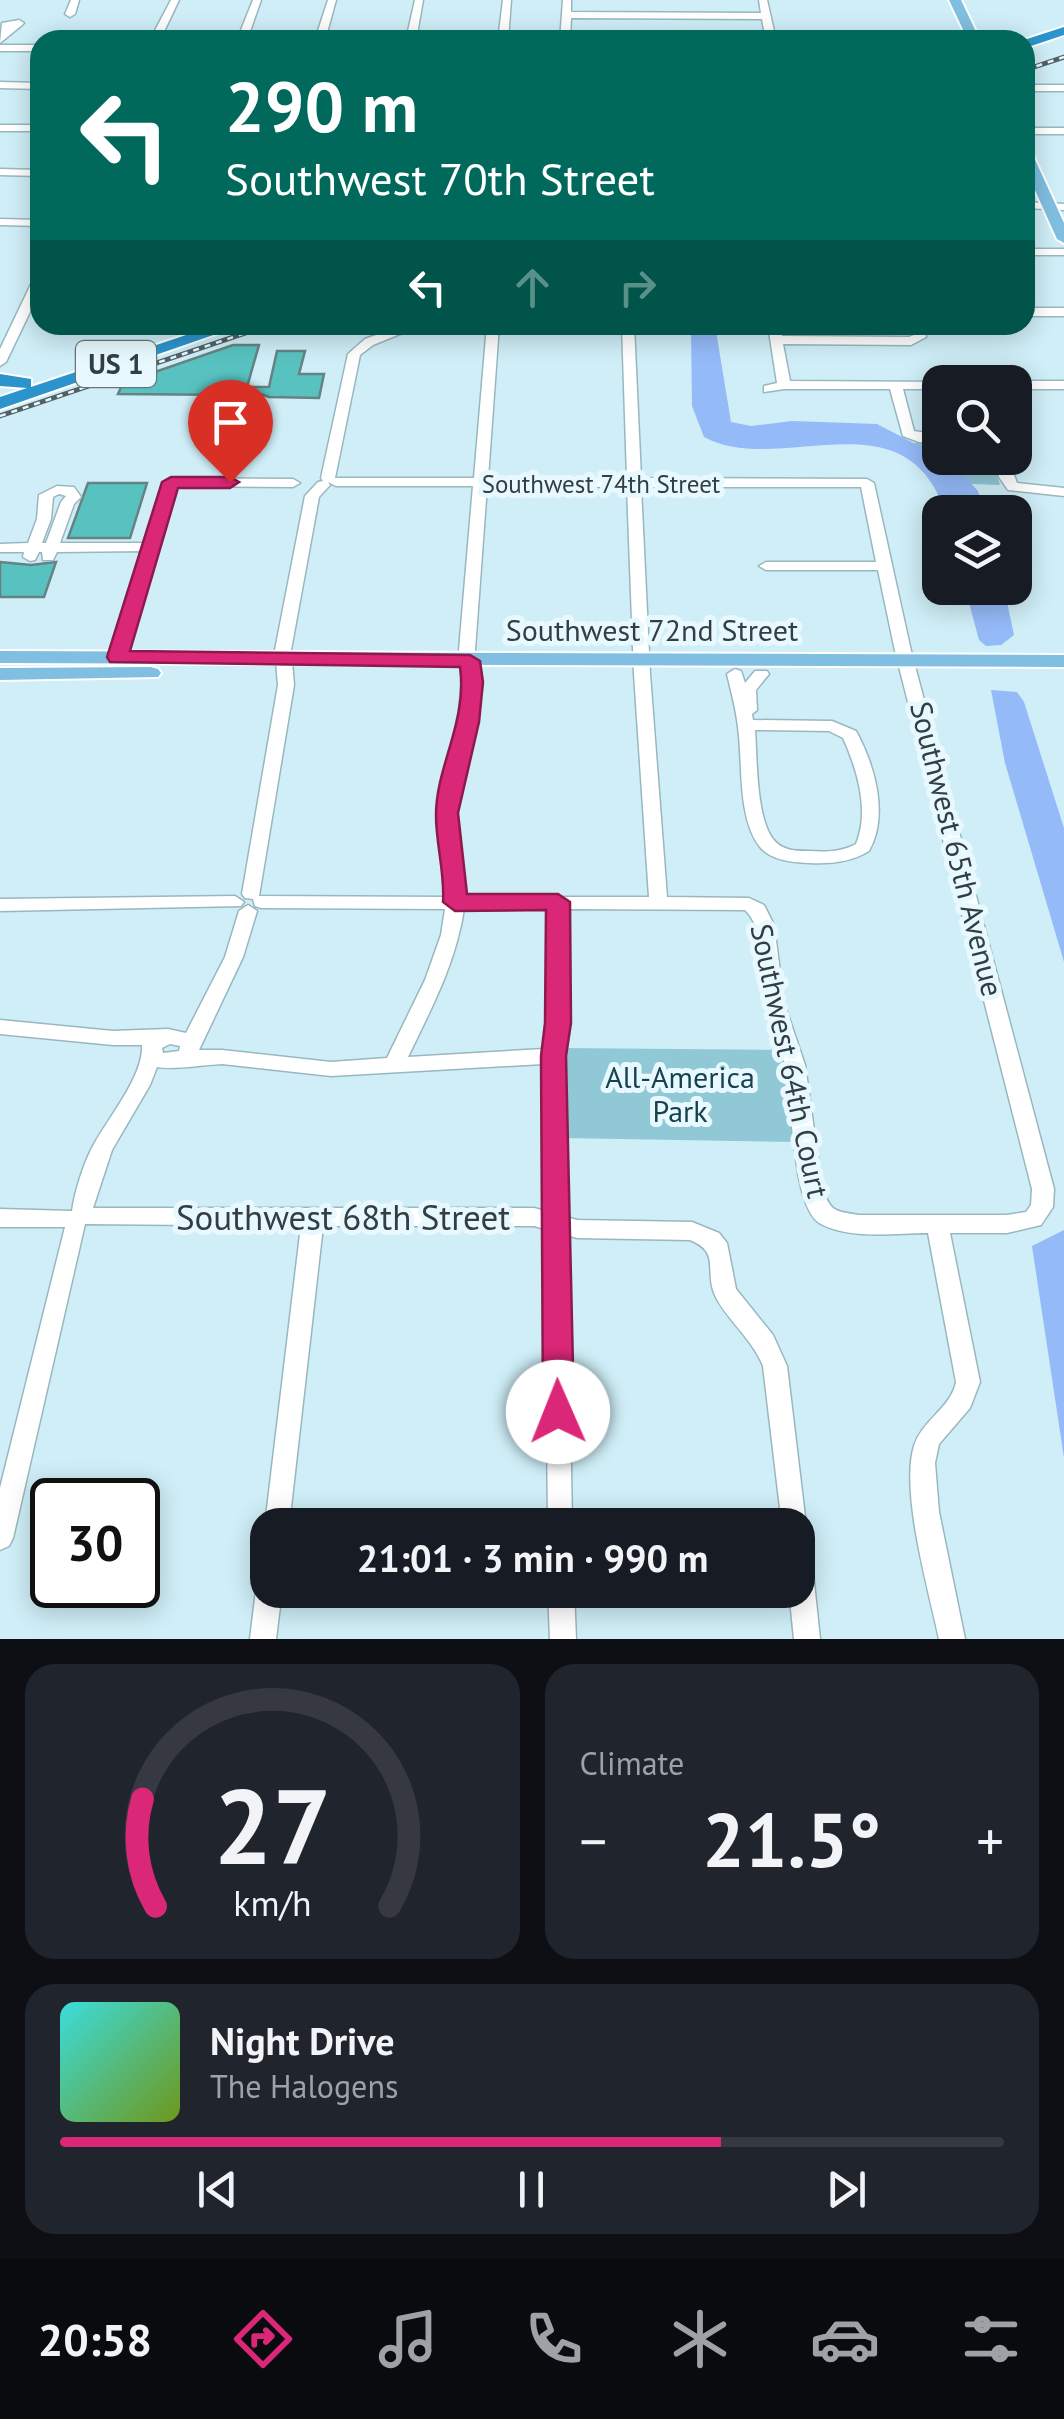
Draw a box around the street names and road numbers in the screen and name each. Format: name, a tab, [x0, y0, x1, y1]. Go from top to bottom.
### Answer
road number: US 1	[76, 341, 156, 387]
street label: Southwest 74th Street	[482, 468, 721, 500]
street label: Southwest 72nd Street	[506, 610, 798, 649]
street label: Southwest 65th Avenue	[902, 697, 1013, 1000]
street label: Southwest 64th Court	[742, 920, 839, 1201]
street label: Southwest 68th Street	[176, 1194, 510, 1240]

